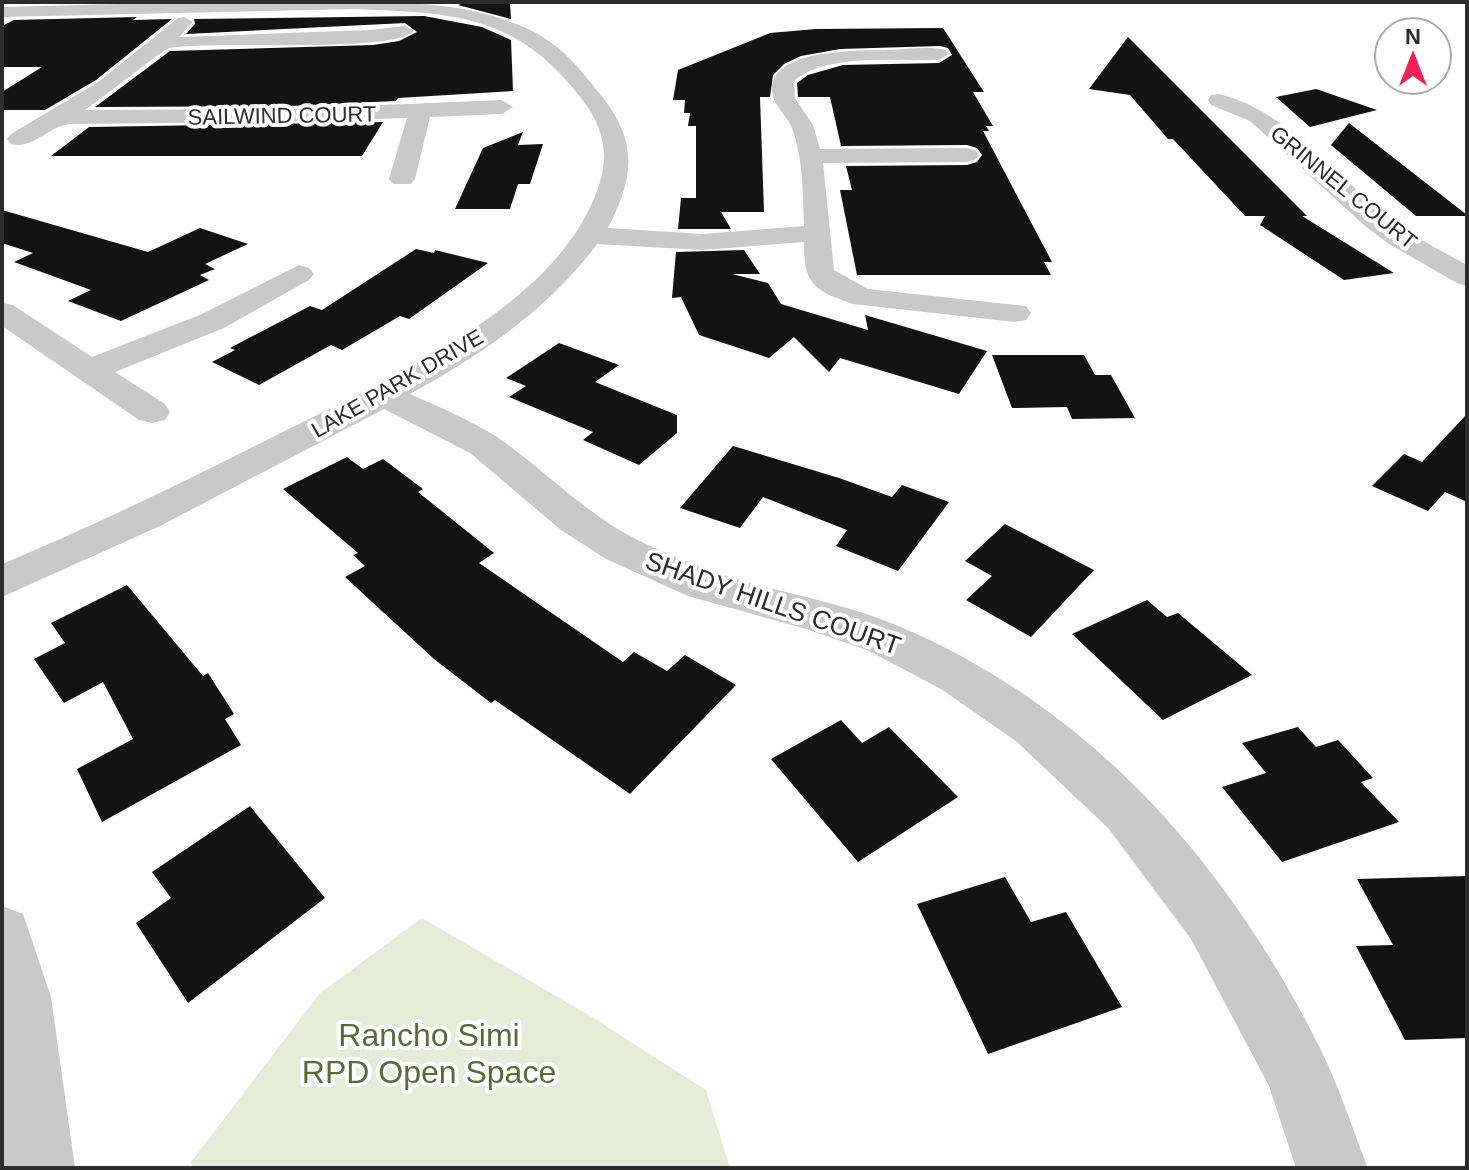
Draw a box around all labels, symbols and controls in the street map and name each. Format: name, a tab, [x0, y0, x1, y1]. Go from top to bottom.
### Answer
north arrow	[1373, 16, 1453, 96]
text: N	[1405, 24, 1421, 49]
street label: SAILWIND COURT	[187, 101, 377, 130]
street label: GRINNEL COURT	[1266, 121, 1422, 254]
street label: LAKE PARK DRIVE	[307, 324, 488, 443]
street label: SHADY HILLS COURT	[642, 545, 905, 661]
park label: Rancho Simi RPD Open Space	[302, 1017, 556, 1090]

